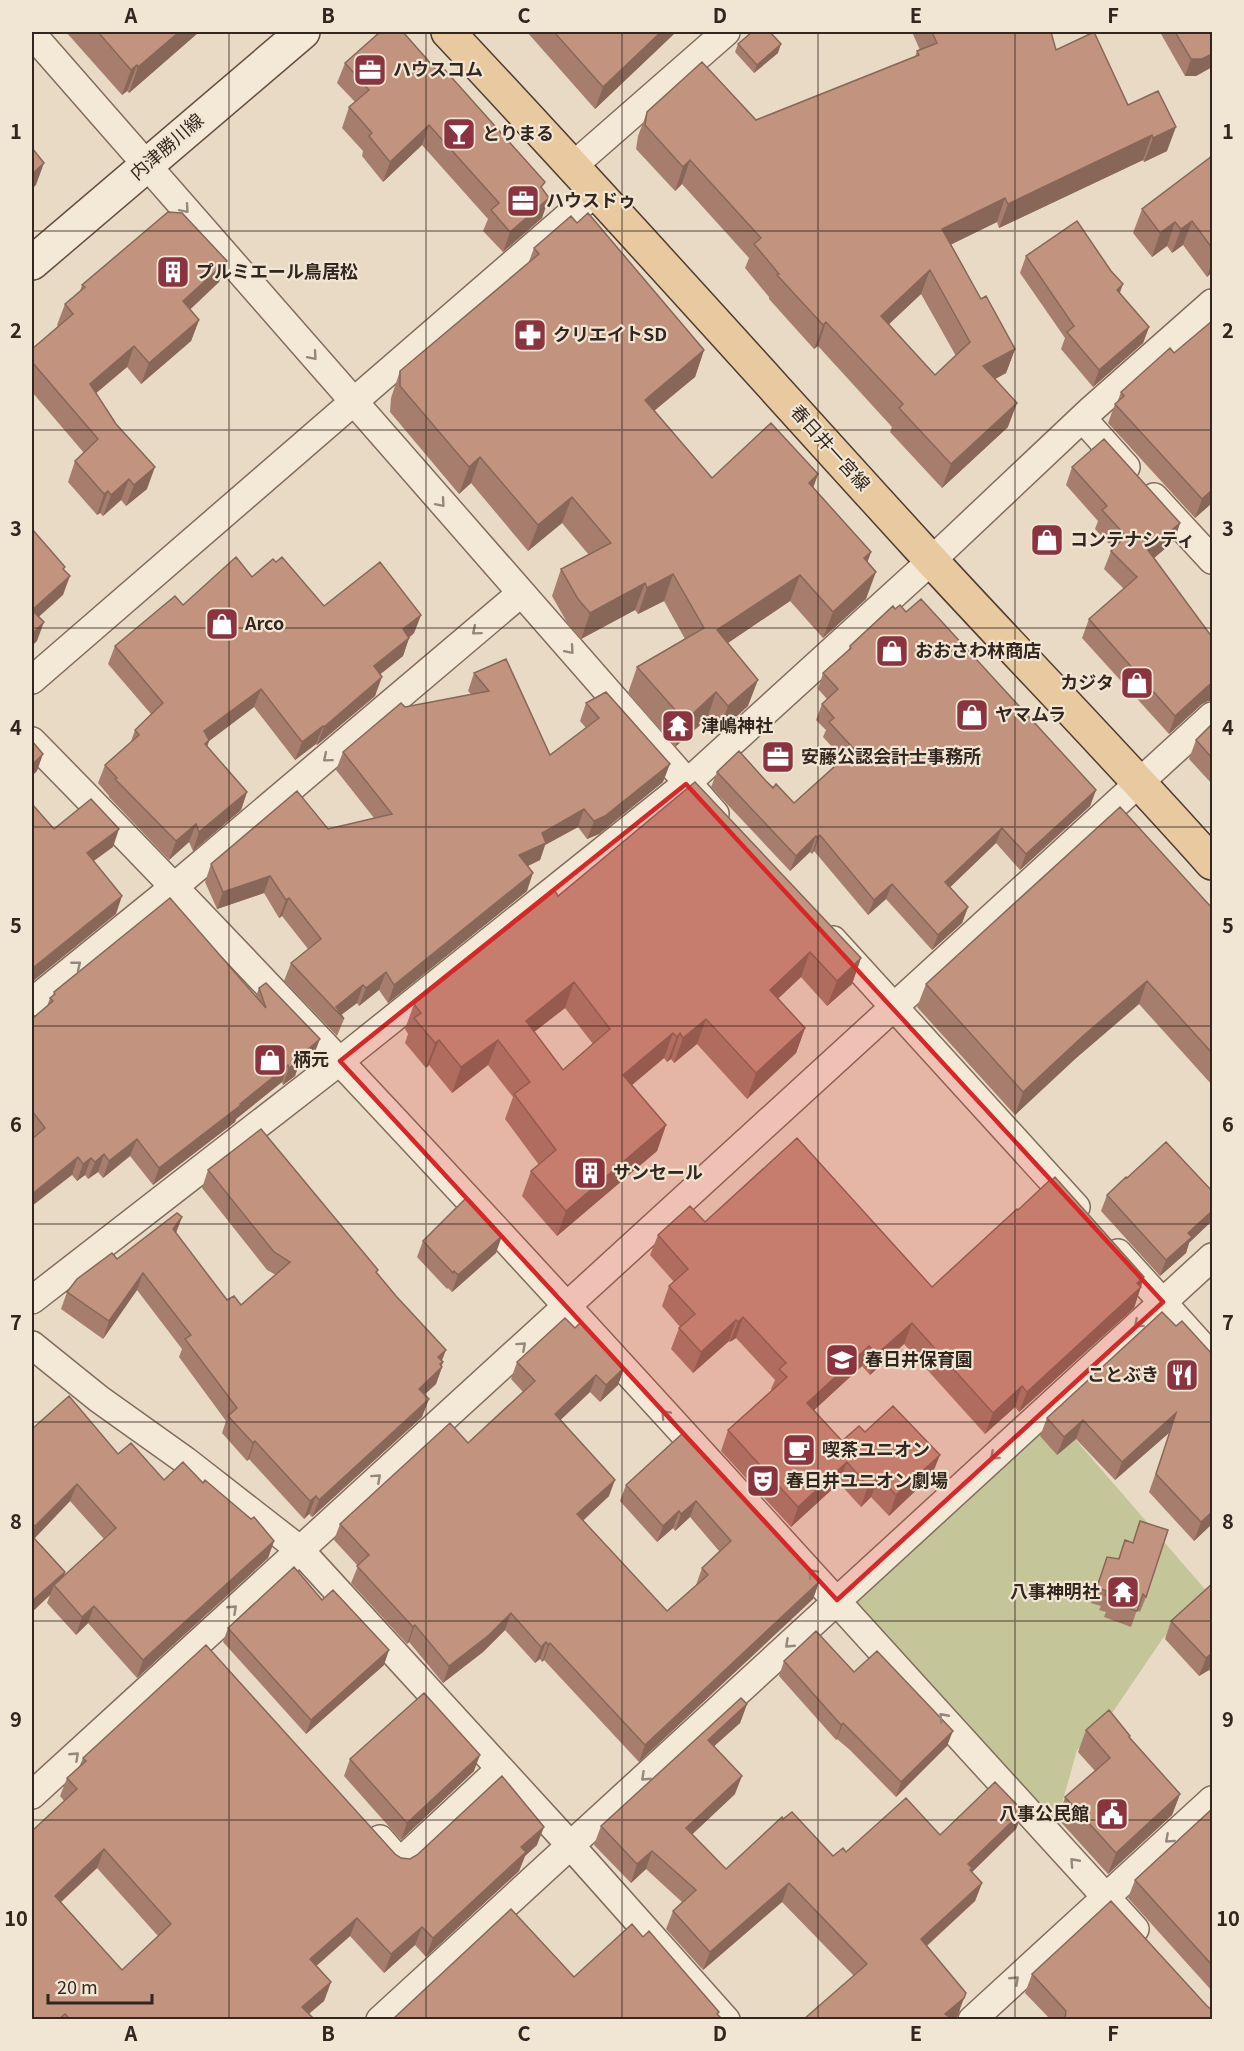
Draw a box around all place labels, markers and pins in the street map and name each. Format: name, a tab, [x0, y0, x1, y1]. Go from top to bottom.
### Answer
office icon: ハウスコム	[352, 52, 388, 88]
place label: ハウスコム	[393, 55, 483, 81]
bar icon: とりまる	[441, 116, 477, 152]
place label: とりまる	[482, 119, 554, 145]
office icon: ハウスドゥ	[505, 183, 541, 219]
place label: ハウスドゥ	[546, 186, 636, 212]
building icon: プルミエール鳥居松	[155, 254, 191, 290]
place label: プルミエール鳥居松	[196, 257, 358, 283]
pharmacy icon: クリエイトSD	[512, 317, 548, 353]
place label: クリエイトSD	[553, 320, 667, 346]
shop icon: コンテナシティ	[1029, 522, 1065, 558]
place label: コンテナシティ	[1070, 525, 1195, 551]
shop icon: Arco	[204, 606, 240, 642]
place label: Arco	[244, 609, 284, 635]
shop icon: おおさわ林商店	[874, 633, 910, 669]
place label: おおさわ林商店	[915, 636, 1041, 662]
shop icon: カジタ	[1119, 665, 1155, 701]
place label: カジタ	[1060, 668, 1114, 694]
shop icon: ヤマムラ	[954, 697, 990, 733]
place label: ヤマムラ	[995, 700, 1066, 726]
temple icon: 津嶋神社	[660, 708, 696, 744]
place label: 津嶋神社	[701, 711, 773, 737]
office icon: 安藤公認会計士事務所	[760, 739, 796, 775]
place label: 安藤公認会計士事務所	[801, 742, 981, 768]
shop icon: 柄元	[252, 1042, 288, 1078]
place label: 柄元	[293, 1045, 329, 1071]
building icon: サンセール	[572, 1155, 608, 1191]
place label: サンセール	[613, 1158, 703, 1184]
school or university icon: 春日井保育園	[824, 1342, 860, 1378]
place label: 春日井保育園	[865, 1345, 973, 1371]
restaurant icon: ことぶき	[1164, 1357, 1200, 1393]
place label: ことぶき	[1087, 1360, 1159, 1386]
cafe icon: 喫茶ユニオン	[781, 1432, 817, 1468]
place label: 喫茶ユニオン	[822, 1435, 930, 1461]
theatre icon: 春日井ユニオン劇場	[745, 1463, 781, 1499]
place label: 春日井ユニオン劇場	[786, 1466, 948, 1492]
temple icon: 八事神明社	[1105, 1574, 1141, 1610]
place label: 八事神明社	[1010, 1577, 1100, 1603]
public building icon: 八事公民館	[1094, 1796, 1130, 1832]
place label: 八事公民館	[999, 1799, 1089, 1825]

